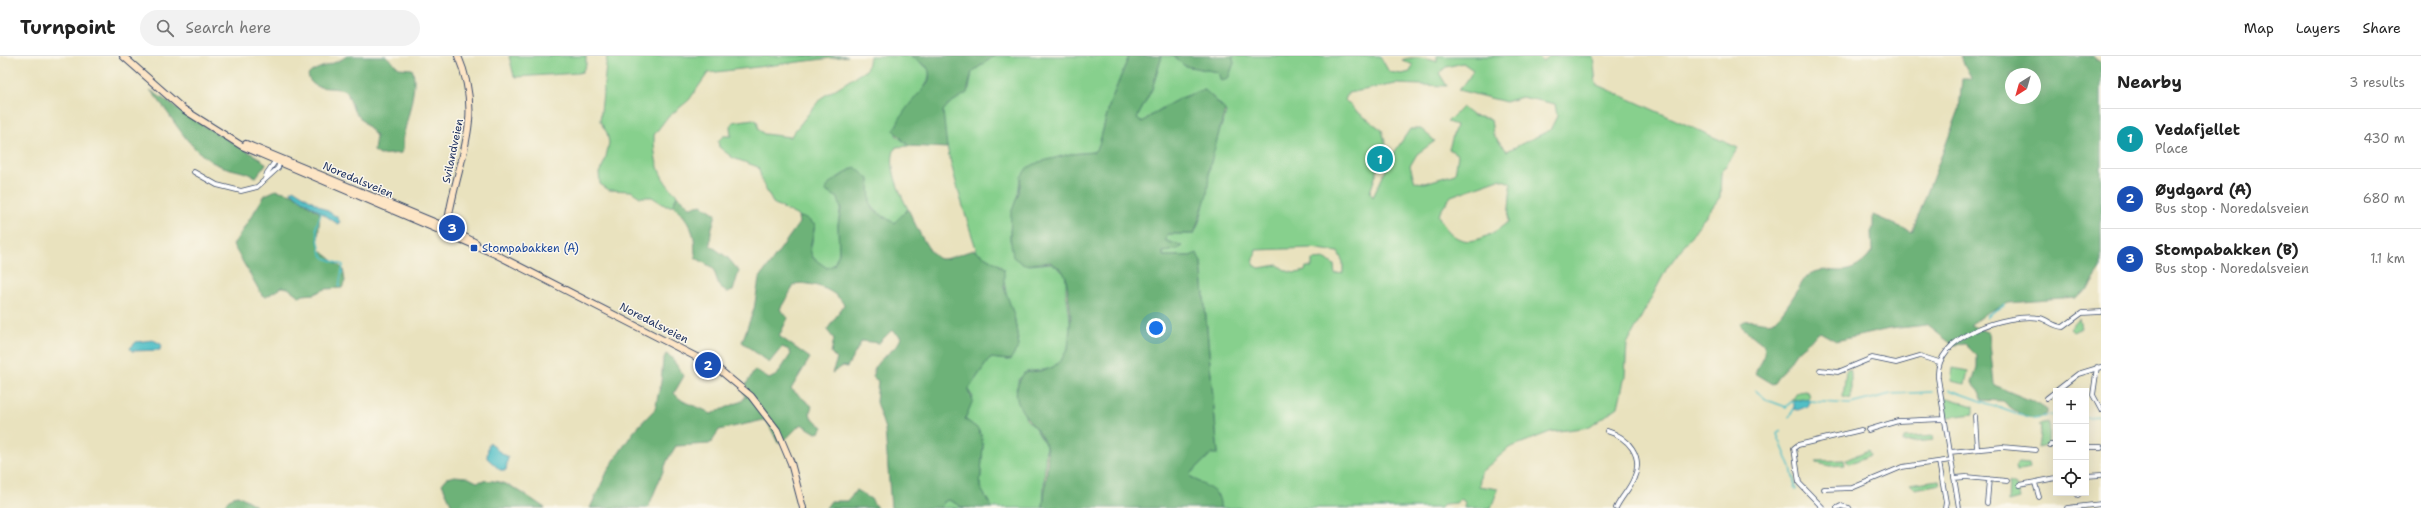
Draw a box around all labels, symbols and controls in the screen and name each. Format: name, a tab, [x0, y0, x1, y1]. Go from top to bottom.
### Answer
search box	[140, 10, 420, 46]
text: Turnpoint	[20, 15, 116, 40]
icon: search	[154, 17, 176, 39]
text: Search here	[186, 18, 271, 38]
text: Map	[2244, 19, 2274, 37]
text: Layers	[2296, 19, 2340, 37]
text: Share	[2362, 19, 2401, 37]
north arrow	[2005, 68, 2041, 104]
text: Nearby	[2117, 71, 2182, 93]
text: 3 results	[2349, 74, 2405, 91]
street label: Svilandveien	[439, 117, 467, 185]
text: Vedafjellet	[2155, 120, 2240, 140]
text: 1	[2127, 130, 2133, 147]
text: 430 m	[2363, 130, 2405, 147]
text: Place	[2155, 140, 2188, 157]
pin: 1	[1367, 144, 1393, 174]
street label: Noredalsveien	[320, 158, 396, 202]
text: Øydgard (A)	[2155, 180, 2252, 200]
text: 2	[2125, 190, 2135, 207]
text: 680 m	[2363, 190, 2405, 207]
text: Bus stop · Noredalsveien	[2155, 200, 2309, 217]
pin: 3	[439, 213, 465, 243]
text: Stompabakken (B)	[2155, 240, 2299, 260]
place label: Stompabakken (A)	[482, 241, 579, 256]
marker: Stompabakken (A)	[469, 243, 479, 253]
text: 3	[2125, 250, 2135, 267]
text: 1.1 km	[2370, 250, 2405, 267]
text: Bus stop · Noredalsveien	[2155, 260, 2309, 277]
street label: Noredalsveien	[617, 299, 691, 347]
your location	[1146, 318, 1166, 338]
pin: 2	[695, 350, 721, 380]
map controls	[2053, 388, 2089, 496]
button: +	[2053, 388, 2089, 424]
button: −	[2053, 424, 2089, 460]
button: locate	[2053, 460, 2089, 496]

